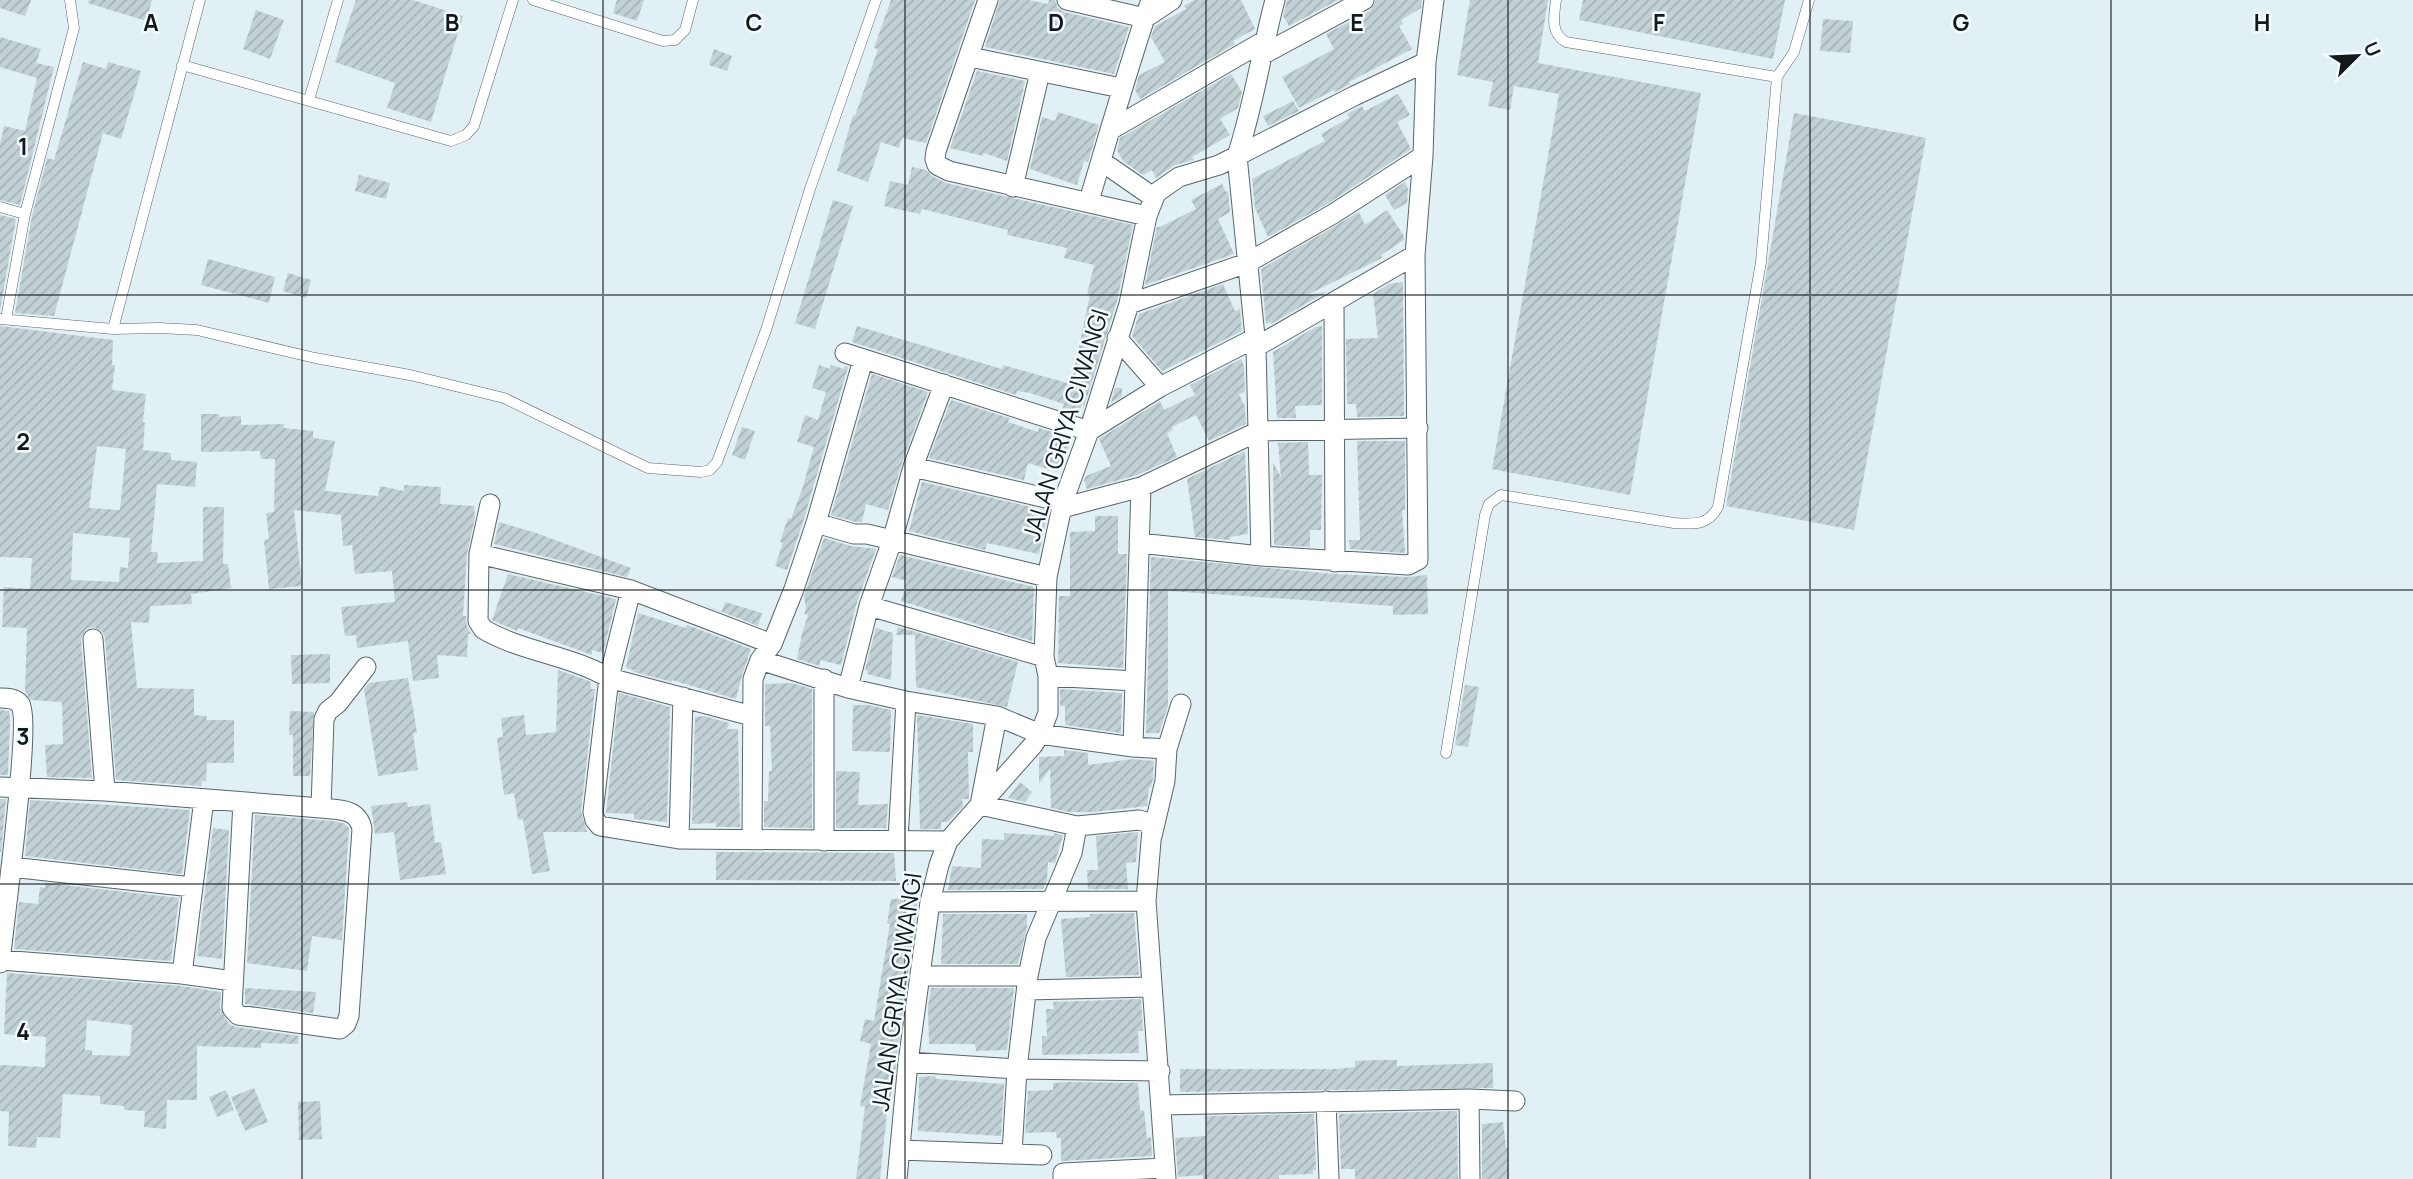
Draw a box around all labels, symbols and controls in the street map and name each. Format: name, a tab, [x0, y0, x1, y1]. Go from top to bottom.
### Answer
text: A	[143, 6, 159, 38]
text: B	[445, 6, 459, 38]
text: C	[746, 6, 763, 38]
text: D	[1048, 6, 1064, 38]
text: E	[1350, 6, 1364, 38]
text: F	[1653, 6, 1665, 38]
text: G	[1953, 6, 1970, 38]
text: H	[2254, 6, 2270, 38]
north arrow	[2322, 21, 2392, 91]
text: U	[2358, 38, 2387, 61]
text: 1	[18, 130, 28, 162]
street label: JALAN GRIYA CIWANGI	[1014, 305, 1116, 544]
text: 2	[16, 425, 30, 457]
text: 3	[16, 720, 30, 752]
street label: JALAN GRIYA CIWANGI	[862, 870, 929, 1113]
text: 4	[16, 1015, 30, 1047]

